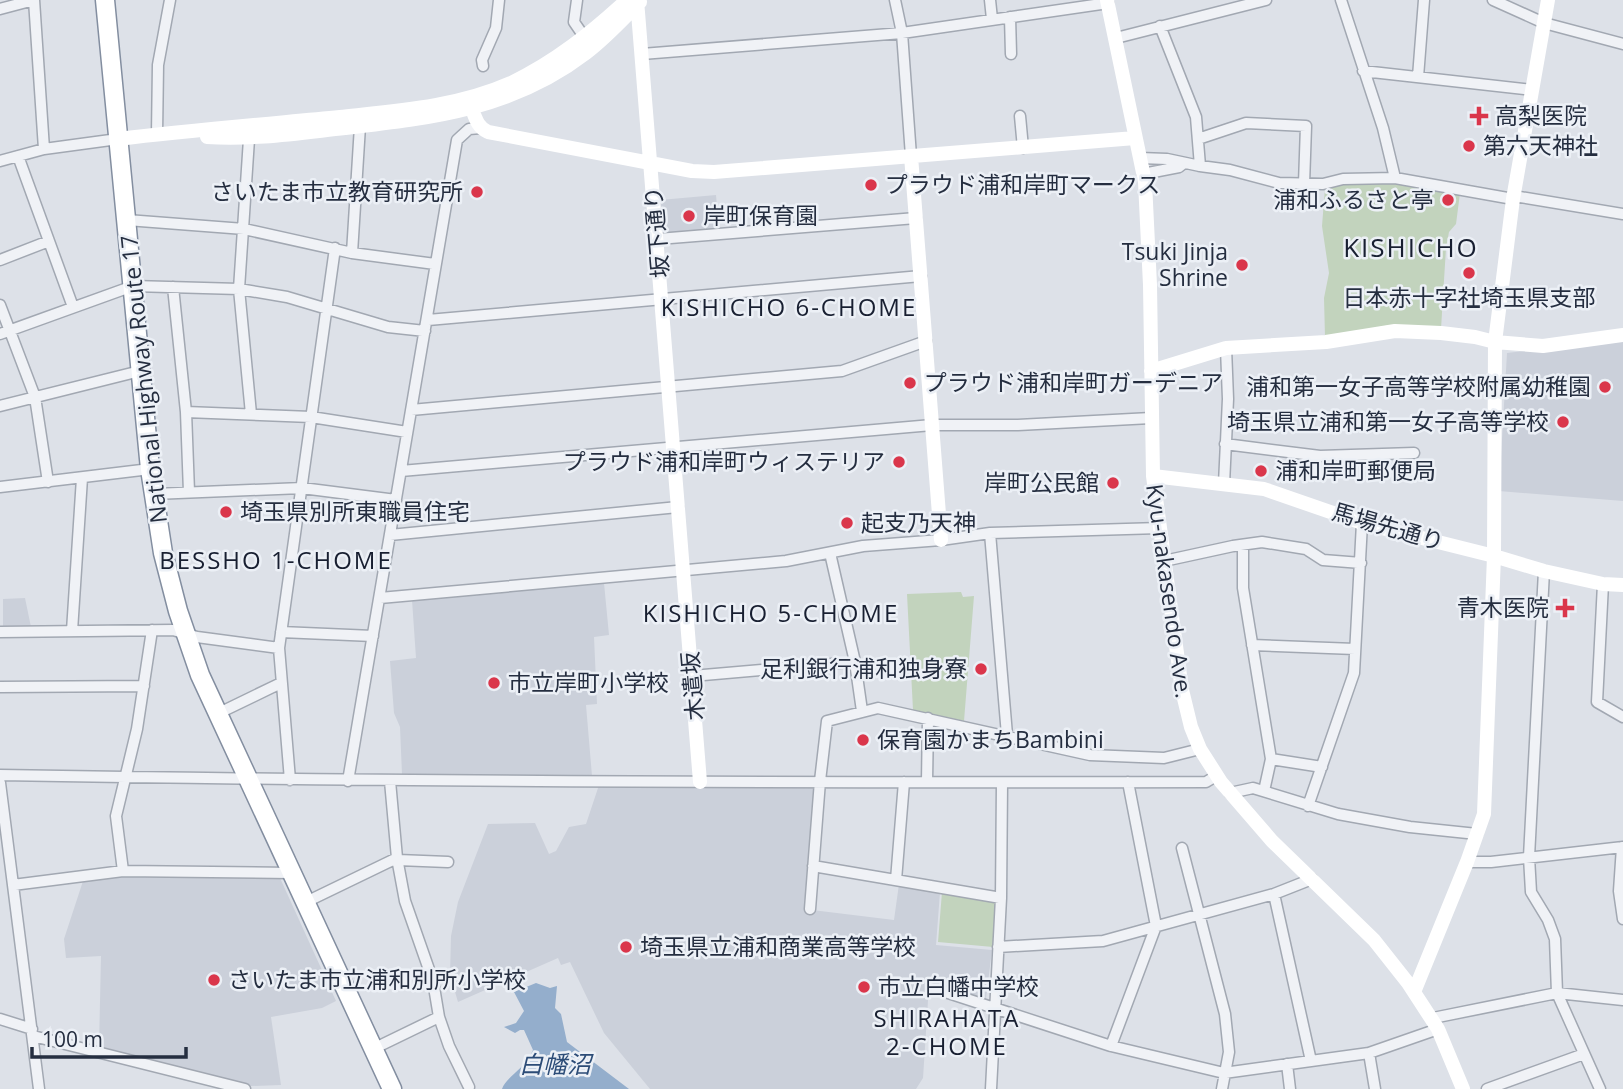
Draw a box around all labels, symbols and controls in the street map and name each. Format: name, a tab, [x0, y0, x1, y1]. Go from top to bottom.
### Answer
place label: 高梨医院	[1495, 99, 1587, 131]
marker: 高梨医院	[1469, 106, 1489, 126]
place label: 第六天神社	[1483, 129, 1598, 161]
marker: 第六天神社	[1461, 138, 1477, 154]
place label: プラウド浦和岸町マークス	[885, 168, 1160, 200]
place label: さいたま市立教育研究所	[211, 175, 463, 207]
marker: プラウド浦和岸町マークス	[863, 177, 879, 193]
place label: 浦和ふるさと亭	[1273, 183, 1434, 215]
marker: さいたま市立教育研究所	[469, 184, 485, 200]
street label: 坂下通り	[636, 185, 676, 279]
marker: 浦和ふるさと亭	[1440, 192, 1456, 208]
place label: 岸町保育園	[703, 199, 818, 231]
marker: 岸町保育園	[681, 208, 697, 224]
district label: KISHICHO	[1343, 229, 1479, 265]
street label: National Highway Route 17	[112, 233, 174, 525]
place label: Tsuki Jinja Shrine	[1122, 235, 1228, 293]
marker: Tsuki Jinja Shrine	[1234, 257, 1250, 273]
marker: 日本赤十字社埼玉県支部	[1461, 265, 1477, 281]
place label: 日本赤十字社埼玉県支部	[1343, 281, 1596, 313]
district label: KISHICHO 6-CHOME	[661, 290, 917, 323]
place label: プラウド浦和岸町ガーデニア	[924, 366, 1223, 398]
place label: 浦和第一女子高等学校附属幼稚園	[1246, 370, 1591, 402]
marker: プラウド浦和岸町ガーデニア	[902, 375, 918, 391]
marker: 浦和第一女子高等学校附属幼稚園	[1597, 379, 1613, 395]
place label: 埼玉県立浦和第一女子高等学校	[1227, 405, 1549, 437]
marker: 埼玉県立浦和第一女子高等学校	[1555, 414, 1571, 430]
place label: プラウド浦和岸町ウィステリア	[563, 445, 885, 477]
marker: プラウド浦和岸町ウィステリア	[891, 454, 907, 470]
place label: 浦和岸町郵便局	[1275, 454, 1436, 486]
marker: 浦和岸町郵便局	[1253, 463, 1269, 479]
place label: 岸町公民館	[984, 466, 1099, 498]
marker: 岸町公民館	[1105, 475, 1121, 491]
street label: Kyu-nakasendo Ave.	[1139, 482, 1201, 700]
place label: 埼玉県別所東職員住宅	[240, 495, 470, 527]
street label: 馬場先通り	[1329, 495, 1448, 557]
marker: 埼玉県別所東職員住宅	[218, 504, 234, 520]
place label: 起支乃天神	[861, 506, 976, 538]
marker: 起支乃天神	[839, 515, 855, 531]
district label: BESSHO 1-CHOME	[159, 543, 393, 576]
place label: 青木医院	[1457, 591, 1549, 623]
district label: KISHICHO 5-CHOME	[643, 596, 899, 629]
marker: 青木医院	[1555, 598, 1575, 618]
street label: 木遣坂	[673, 650, 711, 722]
place label: 足利銀行浦和独身寮	[760, 652, 967, 684]
marker: 足利銀行浦和独身寮	[973, 661, 989, 677]
place label: 市立岸町小学校	[508, 666, 669, 698]
marker: 市立岸町小学校	[486, 675, 502, 691]
place label: 保育園かまちBambini	[877, 723, 1104, 755]
marker: 保育園かまちBambini	[855, 732, 871, 748]
place label: 埼玉県立浦和商業高等学校	[640, 930, 916, 962]
marker: 埼玉県立浦和商業高等学校	[618, 939, 634, 955]
place label: さいたま市立浦和別所小学校	[228, 963, 526, 995]
place label: 市立白幡中学校	[878, 970, 1039, 1002]
marker: さいたま市立浦和別所小学校	[206, 972, 222, 988]
marker: 市立白幡中学校	[856, 979, 872, 995]
district label: SHIRAHATA 2-CHOME	[874, 1001, 1020, 1062]
scale bar	[32, 1016, 186, 1060]
text: 100 m	[42, 1025, 103, 1053]
water label: 白幡沼	[519, 1047, 594, 1080]

